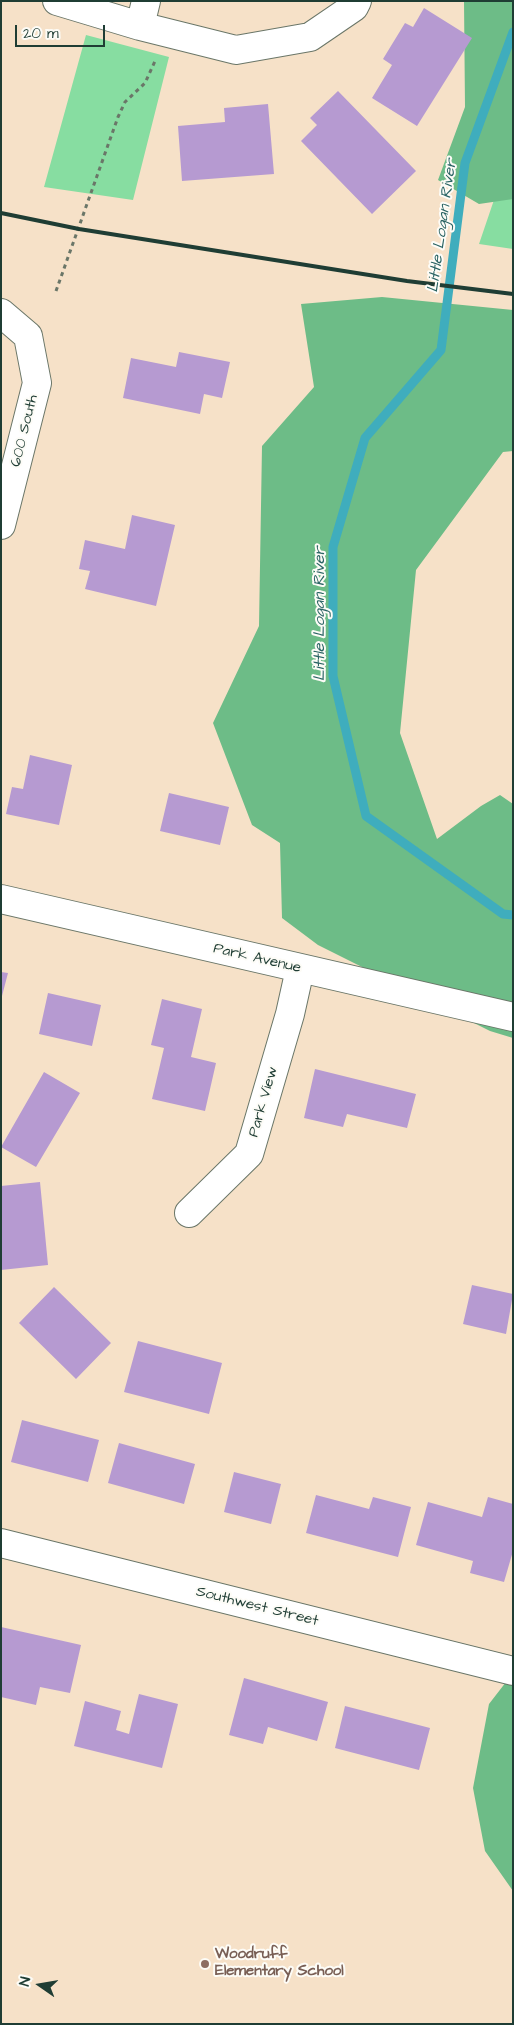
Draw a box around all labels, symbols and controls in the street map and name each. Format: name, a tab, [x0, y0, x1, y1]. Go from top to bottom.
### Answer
scale bar	[18, 15, 108, 47]
text: 20 m	[23, 23, 59, 44]
water label: Little Logan River	[424, 158, 462, 294]
street label: 600 South	[7, 393, 43, 469]
water label: Little Logan River	[311, 547, 331, 681]
street label: Park Avenue	[211, 940, 303, 978]
street label: Park View	[245, 1065, 283, 1139]
street label: Southwest Street	[194, 1583, 320, 1631]
place label: Woodruff Elementary School	[215, 1946, 344, 1981]
marker: Woodruff Elementary School	[199, 1958, 211, 1970]
north arrow	[15, 1960, 65, 2010]
text: N	[15, 1975, 36, 1988]

